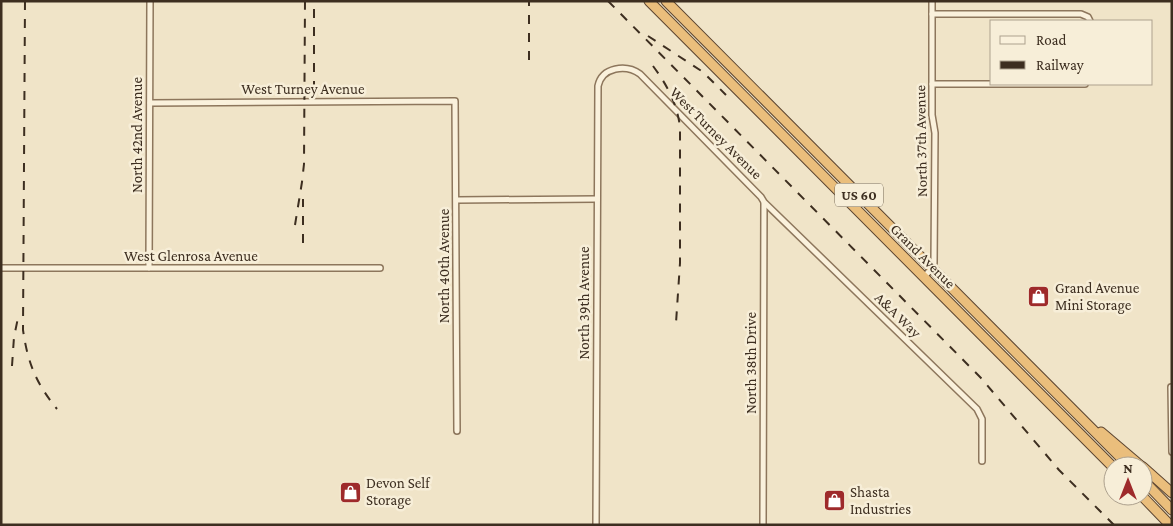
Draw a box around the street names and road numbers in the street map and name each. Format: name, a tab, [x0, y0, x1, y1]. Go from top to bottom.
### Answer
street label: North 42nd Avenue	[129, 77, 145, 193]
street label: West Turney Avenue	[241, 81, 365, 98]
street label: West Turney Avenue	[666, 84, 766, 183]
street label: North 37th Avenue	[912, 84, 930, 197]
road number: US 60	[835, 184, 883, 206]
street label: North 40th Avenue	[436, 208, 452, 323]
street label: Grand Avenue	[887, 220, 959, 292]
street label: North 39th Avenue	[576, 246, 592, 360]
street label: West Glenrosa Avenue	[124, 248, 258, 264]
street label: A&A Way	[871, 289, 924, 341]
street label: North 38th Drive	[743, 312, 759, 414]

